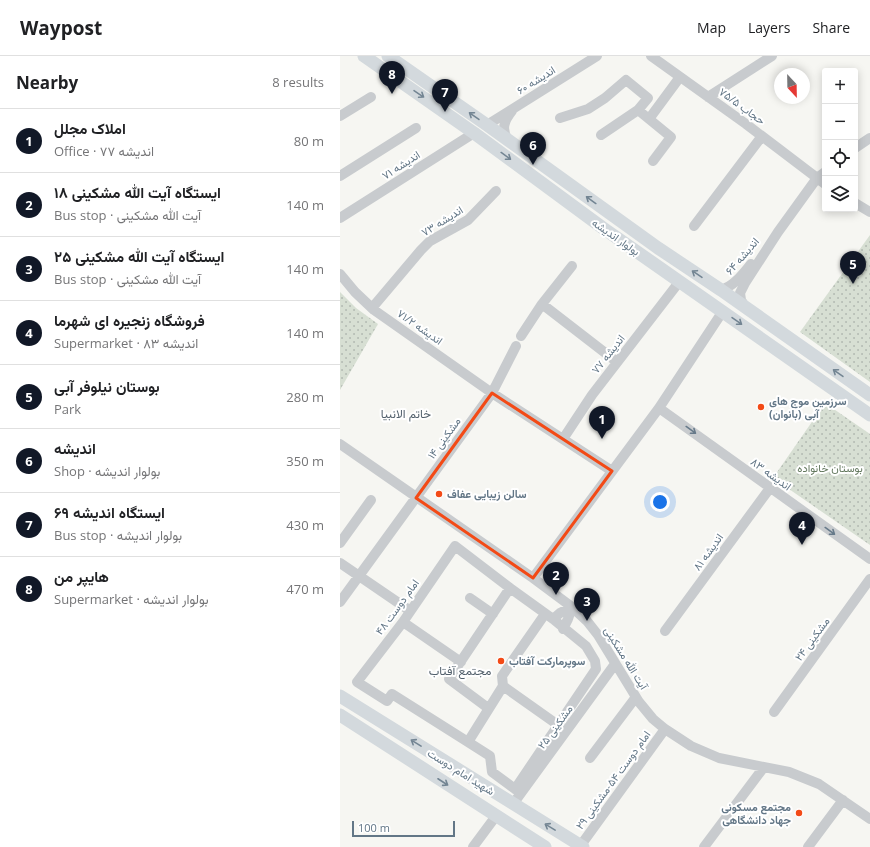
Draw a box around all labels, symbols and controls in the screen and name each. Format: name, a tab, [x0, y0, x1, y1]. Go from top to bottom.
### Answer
text: Waypost	[20, 15, 102, 41]
text: Map	[697, 18, 726, 37]
text: Layers	[748, 18, 790, 37]
text: Share	[812, 18, 850, 37]
pin: 8	[379, 61, 405, 94]
street label: اندیشه ۶۰	[514, 62, 558, 97]
north arrow	[774, 68, 810, 104]
map controls	[822, 68, 858, 212]
button: +	[822, 68, 858, 104]
text: Nearby	[16, 71, 78, 94]
text: 8 results	[272, 73, 324, 91]
pin: 7	[432, 79, 458, 112]
street label: حجاب ۷۵/۵	[716, 84, 768, 127]
one-way arrow	[413, 90, 424, 98]
button: −	[822, 104, 858, 140]
one-way arrow	[468, 112, 479, 120]
text: املاک مجلل	[54, 118, 126, 138]
text: 1	[25, 132, 33, 150]
text: 80 m	[294, 132, 324, 150]
pin: 6	[520, 132, 546, 165]
button: locate	[822, 140, 858, 176]
text: Office · اندیشه ۷۷	[54, 142, 154, 160]
street label: اندیشه ۷۱	[379, 147, 423, 182]
one-way arrow	[500, 152, 511, 160]
button: layers	[822, 176, 858, 212]
text: ایستگاه آیت الله مشکینی ۱۸	[54, 182, 221, 202]
text: 2	[25, 196, 33, 214]
text: 140 m	[286, 196, 324, 214]
one-way arrow	[585, 196, 596, 204]
street label: اندیشه ۷۳	[418, 202, 465, 239]
text: Bus stop · آیت الله مشکینی	[54, 206, 201, 224]
street label: بولوار اندیشه	[589, 215, 643, 259]
street label: اندیشه ۶۴	[721, 234, 762, 277]
text: ایستگاه آیت الله مشکینی ۲۵	[54, 246, 224, 266]
pin: 5	[840, 251, 866, 284]
text: 3	[25, 260, 33, 278]
text: 140 m	[286, 260, 324, 278]
text: Bus stop · آیت الله مشکینی	[54, 270, 201, 288]
one-way arrow	[692, 270, 703, 278]
street label: اندیشه ۷۱/۲	[395, 305, 446, 348]
text: فروشگاه زنجیره ای شهرما	[54, 310, 205, 330]
one-way arrow	[731, 317, 742, 325]
text: 4	[25, 324, 33, 342]
text: 140 m	[286, 324, 324, 342]
street label: اندیشه ۷۷	[588, 331, 628, 376]
text: Supermarket · اندیشه ۸۳	[54, 334, 198, 352]
one-way arrow	[833, 369, 844, 377]
text: بوستان نیلوفر آبی	[54, 376, 160, 396]
text: 5	[25, 388, 33, 406]
text: 280 m	[286, 388, 324, 406]
place label: سرزمین موج های آبی (بانوان)	[769, 393, 847, 421]
text: Park	[54, 400, 81, 418]
marker: سرزمین موج های آبی (بانوان)	[756, 402, 766, 412]
district label: خاتم الانبیا	[381, 405, 431, 422]
pin: 1	[589, 406, 615, 439]
street label: مشکینی ۱۴	[423, 414, 464, 462]
one-way arrow	[685, 426, 696, 434]
text: اندیشه	[54, 438, 96, 458]
text: 6	[25, 452, 33, 470]
text: 350 m	[286, 452, 324, 470]
street label: اندیشه ۸۳	[748, 454, 795, 493]
park label: بوستان خانواده	[797, 460, 863, 475]
text: Shop · بولوار اندیشه	[54, 462, 160, 480]
place label: سالن زیبایی عفاف	[447, 486, 527, 501]
marker: سالن زیبایی عفاف	[434, 489, 444, 499]
your location	[650, 492, 670, 512]
text: ایستگاه اندیشه ۶۹	[54, 502, 165, 522]
pin: 4	[789, 512, 815, 545]
text: 7	[25, 516, 33, 534]
text: 430 m	[286, 516, 324, 534]
text: Bus stop · بولوار اندیشه	[54, 526, 182, 544]
one-way arrow	[824, 527, 835, 535]
street label: اندیشه ۸۱	[689, 530, 726, 573]
pin: 2	[543, 562, 569, 595]
text: هایپر من	[54, 566, 109, 586]
street label: امام دوست ۴۸	[371, 576, 423, 638]
text: 8	[25, 580, 33, 598]
text: 470 m	[286, 580, 324, 598]
pin: 3	[574, 588, 600, 621]
text: Supermarket · بولوار اندیشه	[54, 590, 209, 608]
street label: مشکینی ۲۴	[791, 614, 833, 664]
street label: آیت الله مشکینی	[601, 623, 652, 693]
place label: سوپرمارکت آفتاب	[509, 653, 586, 669]
marker: سوپرمارکت آفتاب	[496, 656, 506, 666]
district label: مجتمع آفتاب	[429, 662, 491, 680]
street label: مشکینی ۲۵	[534, 702, 576, 752]
street label: امام دوست ۵۴-مشکینی ۲۹	[572, 727, 654, 833]
one-way arrow	[411, 739, 422, 747]
street label: شهید امام دوست	[424, 745, 498, 799]
one-way arrow	[437, 778, 448, 786]
place label: مجتمع مسکونی جهاد دانشگاهی	[721, 799, 792, 827]
marker: مجتمع مسکونی جهاد دانشگاهی	[794, 808, 804, 818]
scale bar	[352, 819, 455, 838]
text: 100 m	[358, 820, 390, 835]
one-way arrow	[544, 822, 556, 830]

